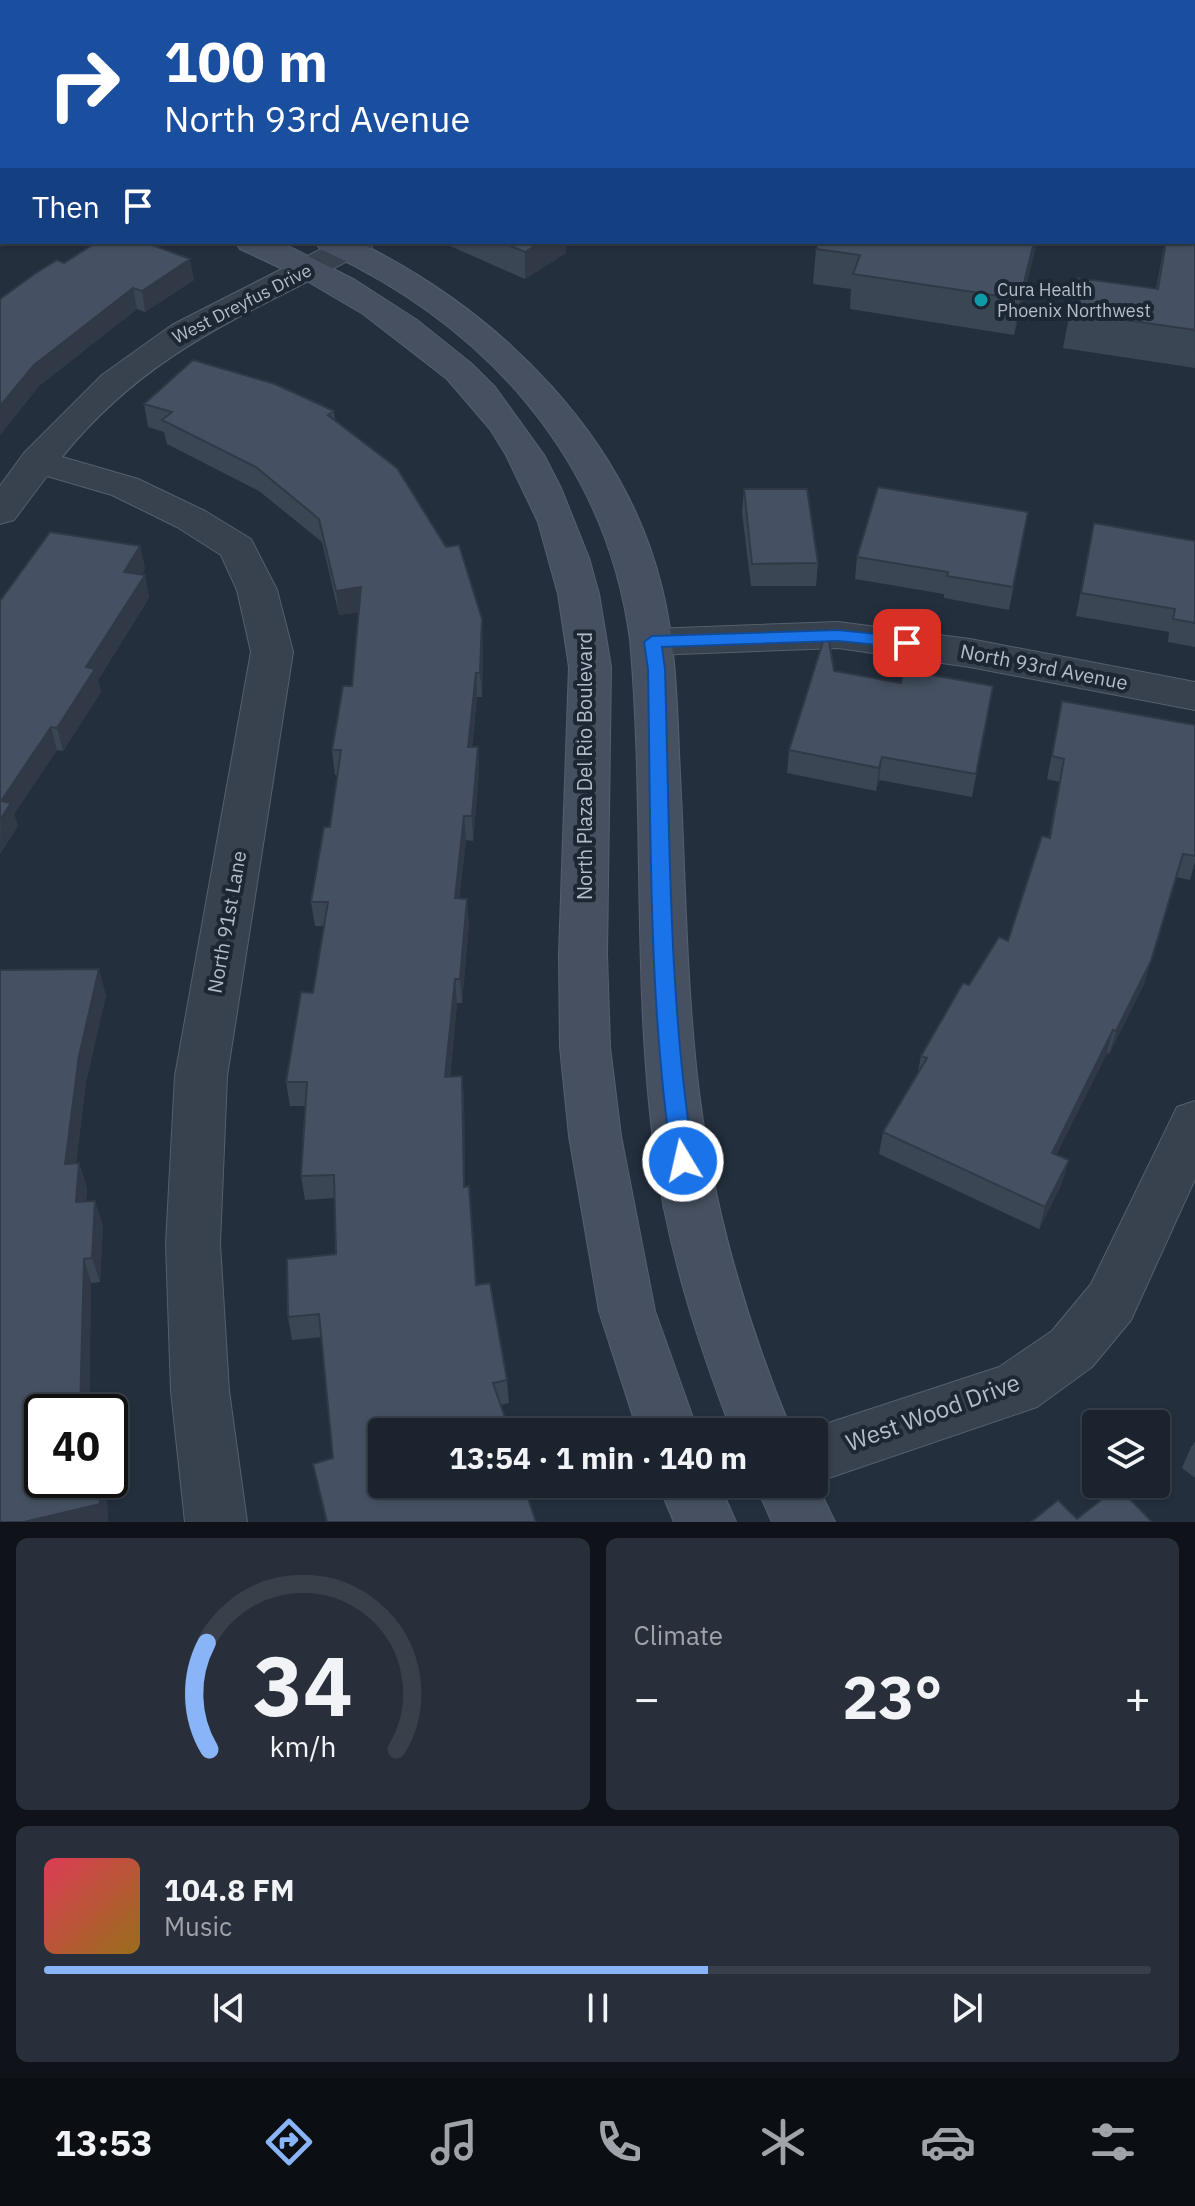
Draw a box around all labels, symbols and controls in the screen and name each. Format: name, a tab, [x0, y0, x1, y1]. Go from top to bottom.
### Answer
text: 100 m	[164, 25, 328, 97]
icon: right	[32, 32, 136, 136]
text: North 93rd Avenue	[164, 95, 470, 142]
icon: arrive	[116, 184, 160, 228]
text: Then	[32, 187, 100, 226]
street label: West Dreyfus Drive	[168, 258, 315, 349]
place label: Cura Health Phoenix Northwest	[997, 278, 1151, 322]
marker: Cura Health Phoenix Northwest	[972, 291, 990, 309]
pin	[873, 609, 941, 677]
icon: arrive	[885, 621, 929, 665]
street label: North Plaza Del Rio Boulevard	[571, 632, 598, 900]
street label: North 93rd Avenue	[958, 637, 1130, 696]
street label: North 91st Lane	[201, 849, 252, 995]
position arrow	[641, 1119, 725, 1203]
street label: West Wood Drive	[841, 1366, 1024, 1458]
speed limit sign: 40	[24, 1394, 128, 1498]
map controls	[1082, 1410, 1170, 1498]
button: layers	[1082, 1410, 1170, 1498]
text: 13:54 · 1 min · 140 m	[449, 1438, 747, 1477]
text: Climate	[634, 1618, 723, 1652]
text: 34	[253, 1631, 353, 1739]
text: 23°	[842, 1657, 942, 1736]
text: −	[634, 1669, 660, 1726]
text: +	[1125, 1669, 1151, 1726]
text: km/h	[269, 1728, 336, 1765]
text: 104.8 FM	[164, 1870, 295, 1909]
text: Music	[164, 1909, 232, 1943]
icon: previous	[207, 1986, 251, 2030]
icon: pause	[576, 1986, 620, 2030]
icon: next	[945, 1986, 989, 2030]
icon: directions	[261, 2114, 317, 2170]
icon: music	[426, 2114, 482, 2170]
icon: phone	[591, 2114, 647, 2170]
icon: climate	[755, 2114, 811, 2170]
icon: car	[920, 2114, 976, 2170]
icon: filters	[1085, 2114, 1141, 2170]
text: 13:53	[54, 2119, 153, 2166]

